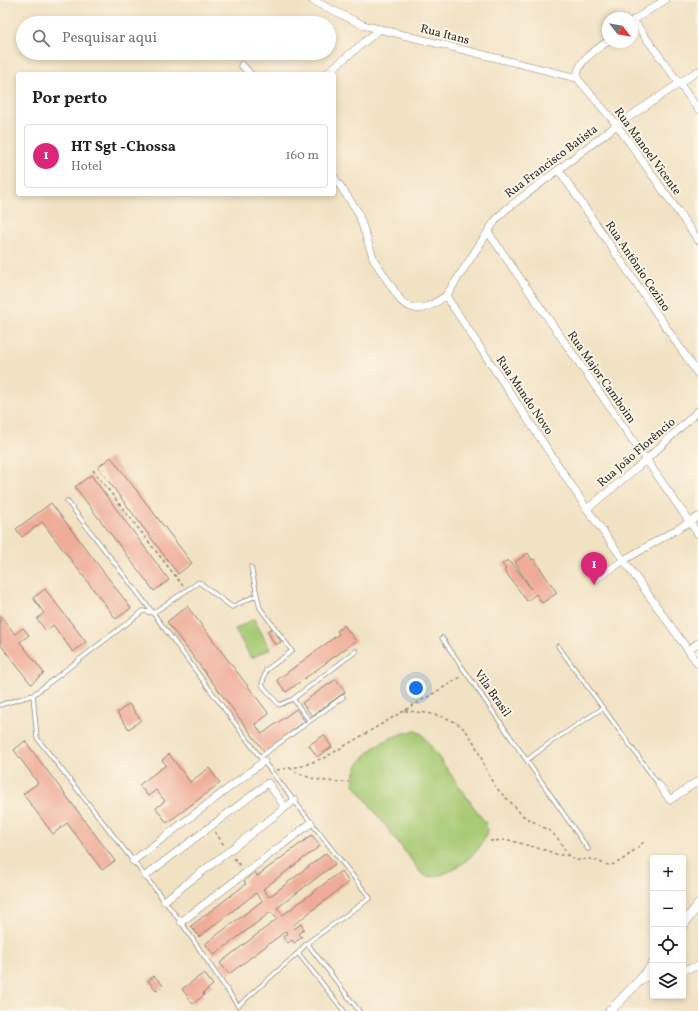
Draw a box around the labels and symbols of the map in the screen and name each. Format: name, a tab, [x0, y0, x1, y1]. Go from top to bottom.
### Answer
north arrow	[602, 12, 638, 48]
street label: Rua Itans	[419, 21, 471, 49]
street label: Rua Manoel Vicente	[610, 105, 685, 199]
street label: Rua Francisco Batista	[502, 122, 601, 202]
street label: Rua Antônio Cezino	[601, 218, 673, 315]
street label: Rua Major Camboim	[563, 328, 639, 427]
street label: Rua Mundo Novo	[492, 353, 556, 438]
street label: Rua João Florêncio	[594, 414, 679, 491]
pin: 1	[581, 552, 607, 585]
street label: Vila Brasil	[470, 667, 514, 721]
your location	[406, 678, 426, 698]

